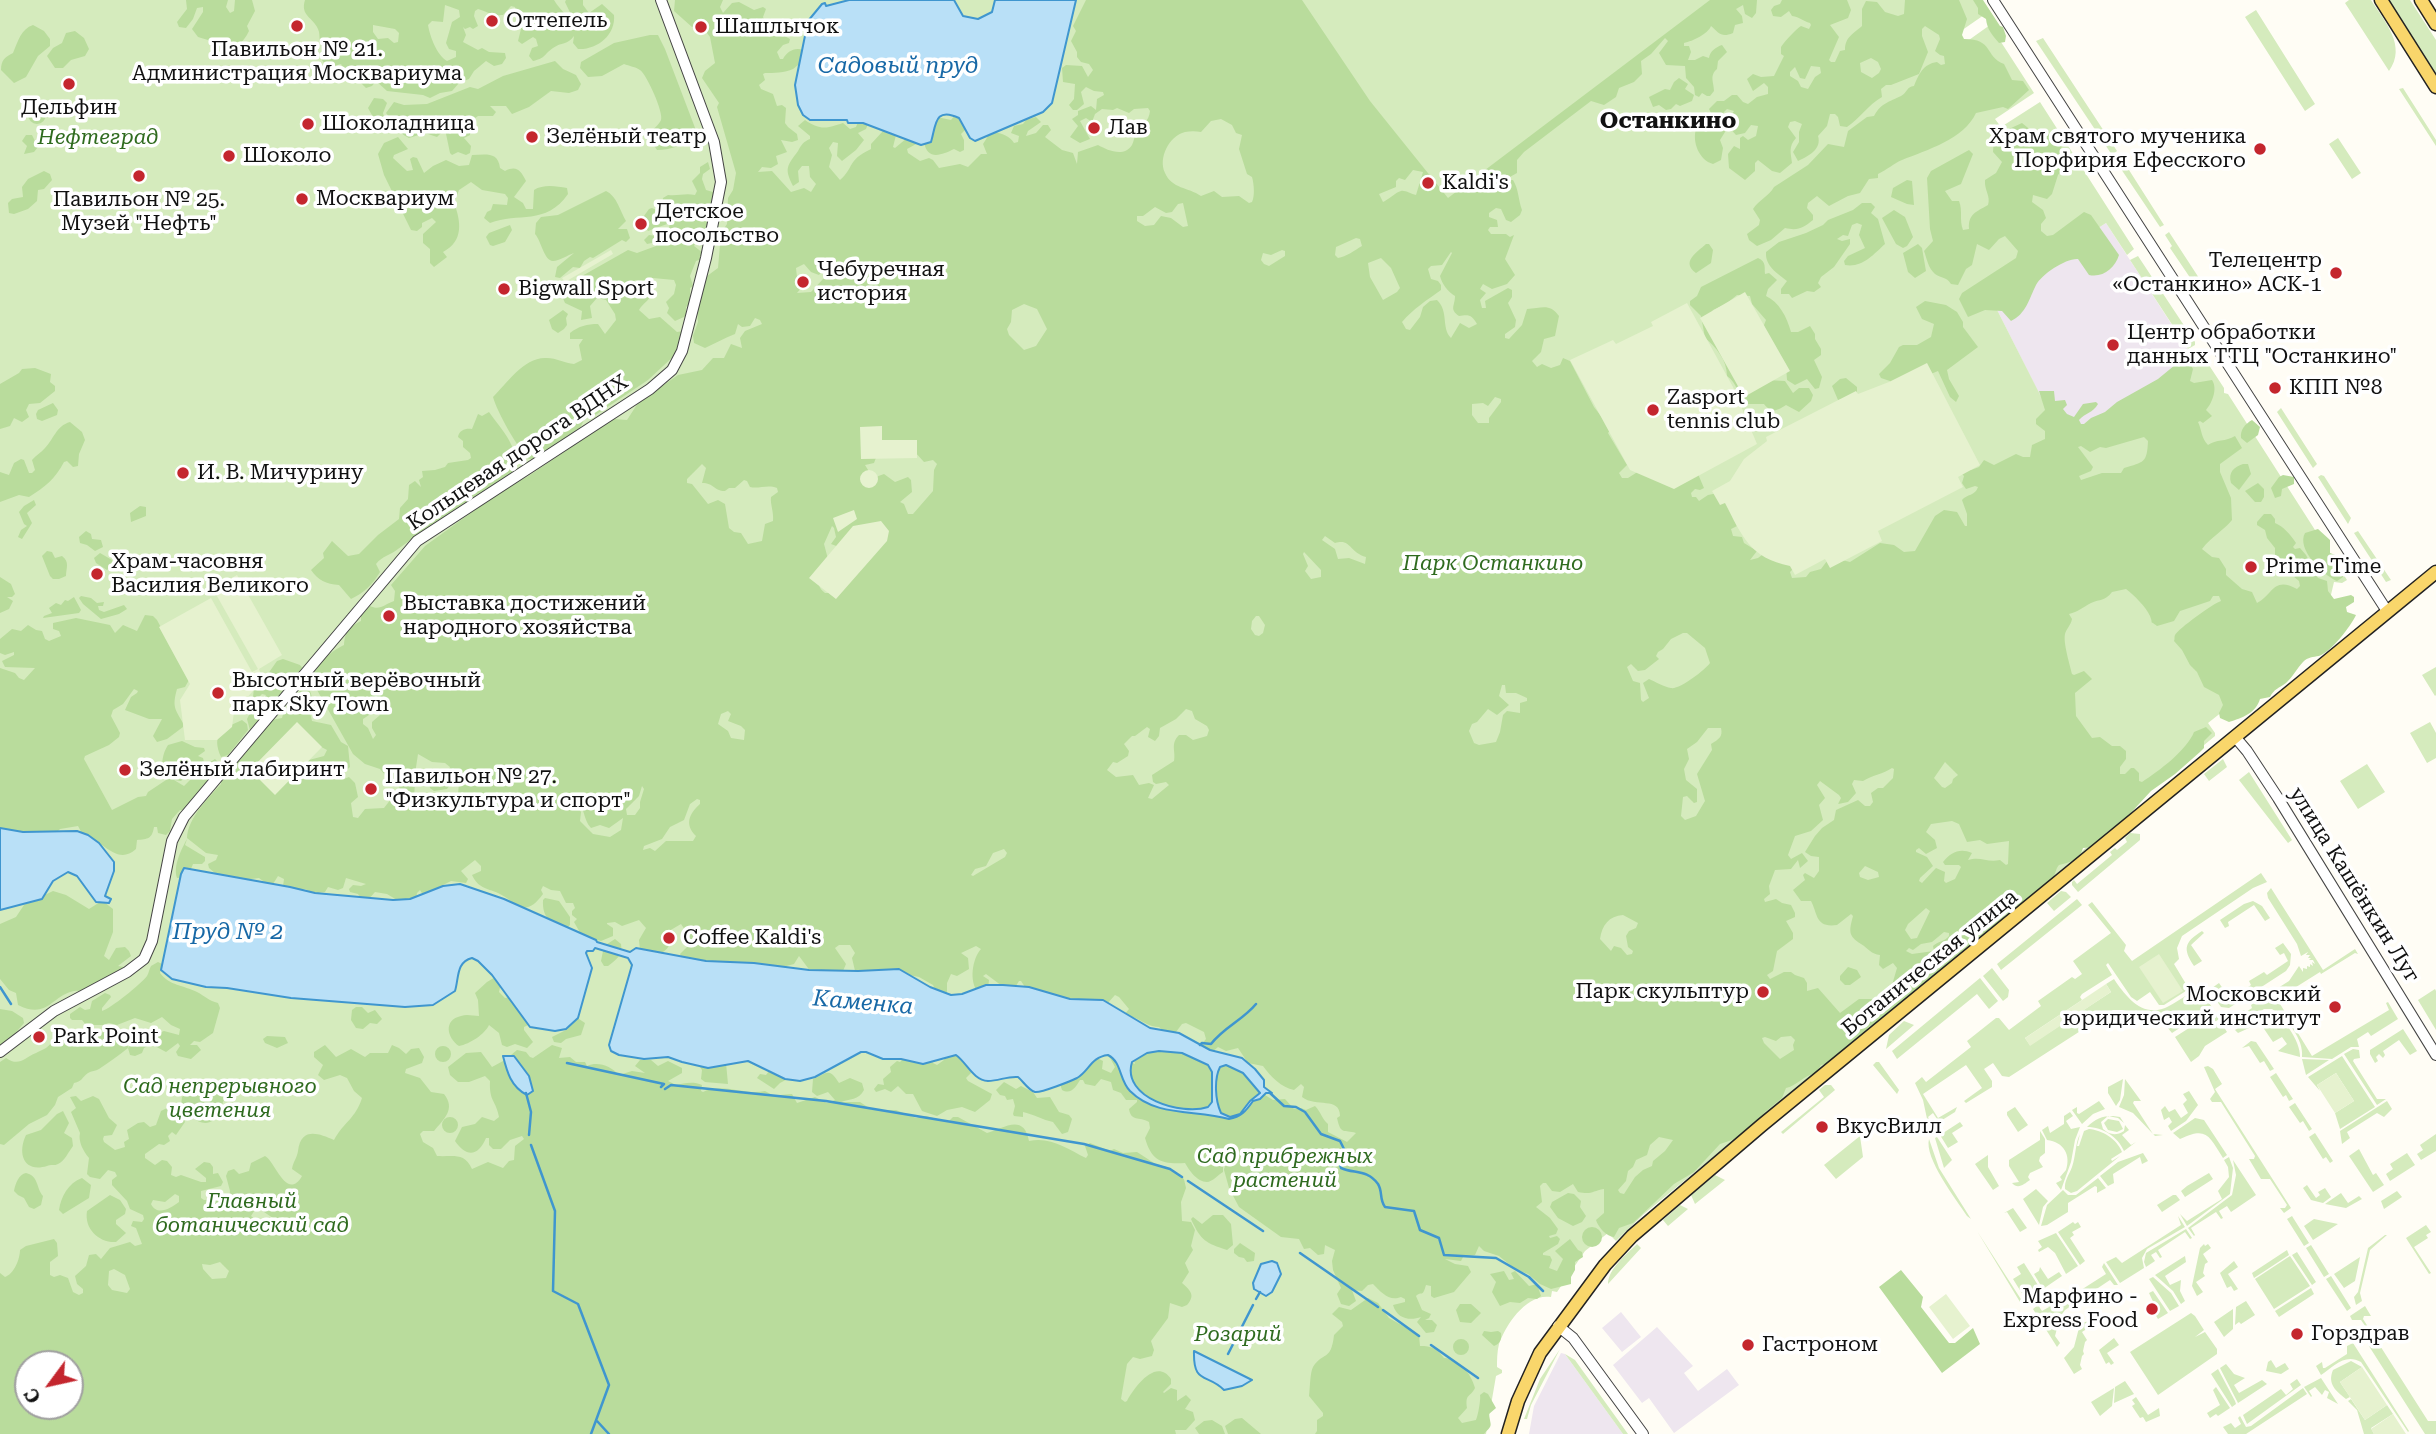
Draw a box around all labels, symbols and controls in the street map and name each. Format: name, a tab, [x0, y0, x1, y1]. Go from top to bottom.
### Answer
place label: Оттепель	[506, 8, 607, 34]
marker: Оттепель	[484, 13, 500, 29]
place label: Шашлычок	[715, 14, 839, 40]
marker: Павильон № 21. Администрация Москвариума	[289, 18, 305, 34]
marker: Шашлычок	[693, 19, 709, 35]
place label: Павильон № 21. Администрация Москвариума	[132, 37, 462, 87]
water label: Садовый пруд	[818, 52, 978, 80]
marker: Дельфин	[61, 76, 77, 92]
place label: Дельфин	[21, 95, 117, 121]
district label: Останкино	[1600, 107, 1736, 135]
place label: Шоколадница	[322, 111, 475, 137]
place label: Лав	[1108, 115, 1148, 141]
marker: Шоколадница	[300, 116, 316, 132]
marker: Лав	[1086, 120, 1102, 136]
place label: Зелёный театр	[546, 124, 707, 150]
place label: Храм святого мученика Порфирия Ефесского	[1989, 124, 2246, 174]
park label: Нефтеград	[37, 125, 159, 151]
marker: Зелёный театр	[524, 129, 540, 145]
marker: Храм святого мученика Порфирия Ефесского	[2252, 141, 2268, 157]
place label: Шоколо	[243, 143, 331, 169]
marker: Шоколо	[221, 148, 237, 164]
marker: Павильон № 25. Музей "Нефть"	[131, 168, 147, 184]
place label: Kaldi's	[1442, 170, 1509, 196]
marker: Kaldi's	[1420, 175, 1436, 191]
place label: Москвариум	[316, 186, 454, 212]
place label: Павильон № 25. Музей "Нефть"	[53, 187, 225, 237]
marker: Москвариум	[294, 191, 310, 207]
place label: Детское посольство	[655, 199, 779, 249]
marker: Детское посольство	[633, 216, 649, 232]
place label: Телецентр «Останкино» АСК-1	[2113, 248, 2322, 298]
place label: Чебуречная история	[817, 257, 945, 307]
marker: Телецентр «Останкино» АСК-1	[2328, 265, 2344, 281]
marker: Чебуречная история	[795, 274, 811, 290]
place label: Bigwall Sport	[518, 276, 654, 302]
marker: Bigwall Sport	[496, 281, 512, 297]
place label: Центр обработки данных ТТЦ "Останкино"	[2127, 320, 2397, 370]
marker: Центр обработки данных ТТЦ "Останкино"	[2105, 337, 2121, 353]
street label: Кольцевая дорога ВДНХ	[403, 370, 633, 536]
place label: КПП №8	[2289, 375, 2382, 401]
marker: КПП №8	[2267, 380, 2283, 396]
place label: Zasport tennis club	[1667, 385, 1780, 435]
marker: Zasport tennis club	[1645, 402, 1661, 418]
place label: И. В. Мичурину	[197, 460, 363, 486]
marker: И. В. Мичурину	[175, 465, 191, 481]
place label: Храм-часовня Василия Великого	[111, 549, 309, 599]
park label: Парк Останкино	[1403, 551, 1583, 577]
place label: Prime Time	[2265, 554, 2381, 580]
marker: Prime Time	[2243, 559, 2259, 575]
marker: Храм-часовня Василия Великого	[89, 566, 105, 582]
place label: Выставка достижений народного хозяйства	[403, 591, 646, 641]
marker: Выставка достижений народного хозяйства	[381, 608, 397, 624]
place label: Высотный верёвочный парк Sky Town	[232, 668, 481, 718]
marker: Высотный верёвочный парк Sky Town	[210, 685, 226, 701]
place label: Зелёный лабиринт	[139, 757, 345, 783]
marker: Зелёный лабиринт	[117, 762, 133, 778]
place label: Павильон № 27. "Физкультура и спорт"	[385, 764, 631, 814]
marker: Павильон № 27. "Физкультура и спорт"	[363, 781, 379, 797]
street label: улица Кашёнкин Луг	[2283, 782, 2425, 988]
street label: Ботаническая улица	[1837, 884, 2023, 1042]
water label: Пруд № 2	[173, 918, 283, 946]
place label: Coffee Kaldi's	[683, 925, 821, 951]
marker: Coffee Kaldi's	[661, 930, 677, 946]
place label: Парк скульптур	[1575, 979, 1749, 1005]
place label: Московский юридический институт	[2063, 982, 2321, 1032]
marker: Парк скульптур	[1755, 984, 1771, 1000]
water label: Каменка	[812, 985, 914, 1021]
marker: Московский юридический институт	[2327, 999, 2343, 1015]
place label: Park Point	[53, 1024, 159, 1050]
marker: Park Point	[31, 1029, 47, 1045]
park label: Сад непрерывного цветения	[123, 1074, 317, 1124]
place label: ВкусВилл	[1836, 1114, 1942, 1140]
marker: ВкусВилл	[1814, 1119, 1830, 1135]
park label: Сад прибрежных растений	[1197, 1144, 1373, 1194]
park label: Главный ботанический сад	[155, 1189, 349, 1239]
place label: Марфино - Express Food	[2003, 1284, 2138, 1334]
marker: Марфино - Express Food	[2144, 1301, 2160, 1317]
place label: Горздрав	[2311, 1321, 2410, 1347]
park label: Розарий	[1194, 1322, 1282, 1348]
marker: Горздрав	[2289, 1326, 2305, 1342]
place label: Гастроном	[1762, 1332, 1878, 1358]
marker: Гастроном	[1740, 1337, 1756, 1353]
north arrow	[14, 1350, 84, 1420]
text: С	[19, 1384, 46, 1407]

